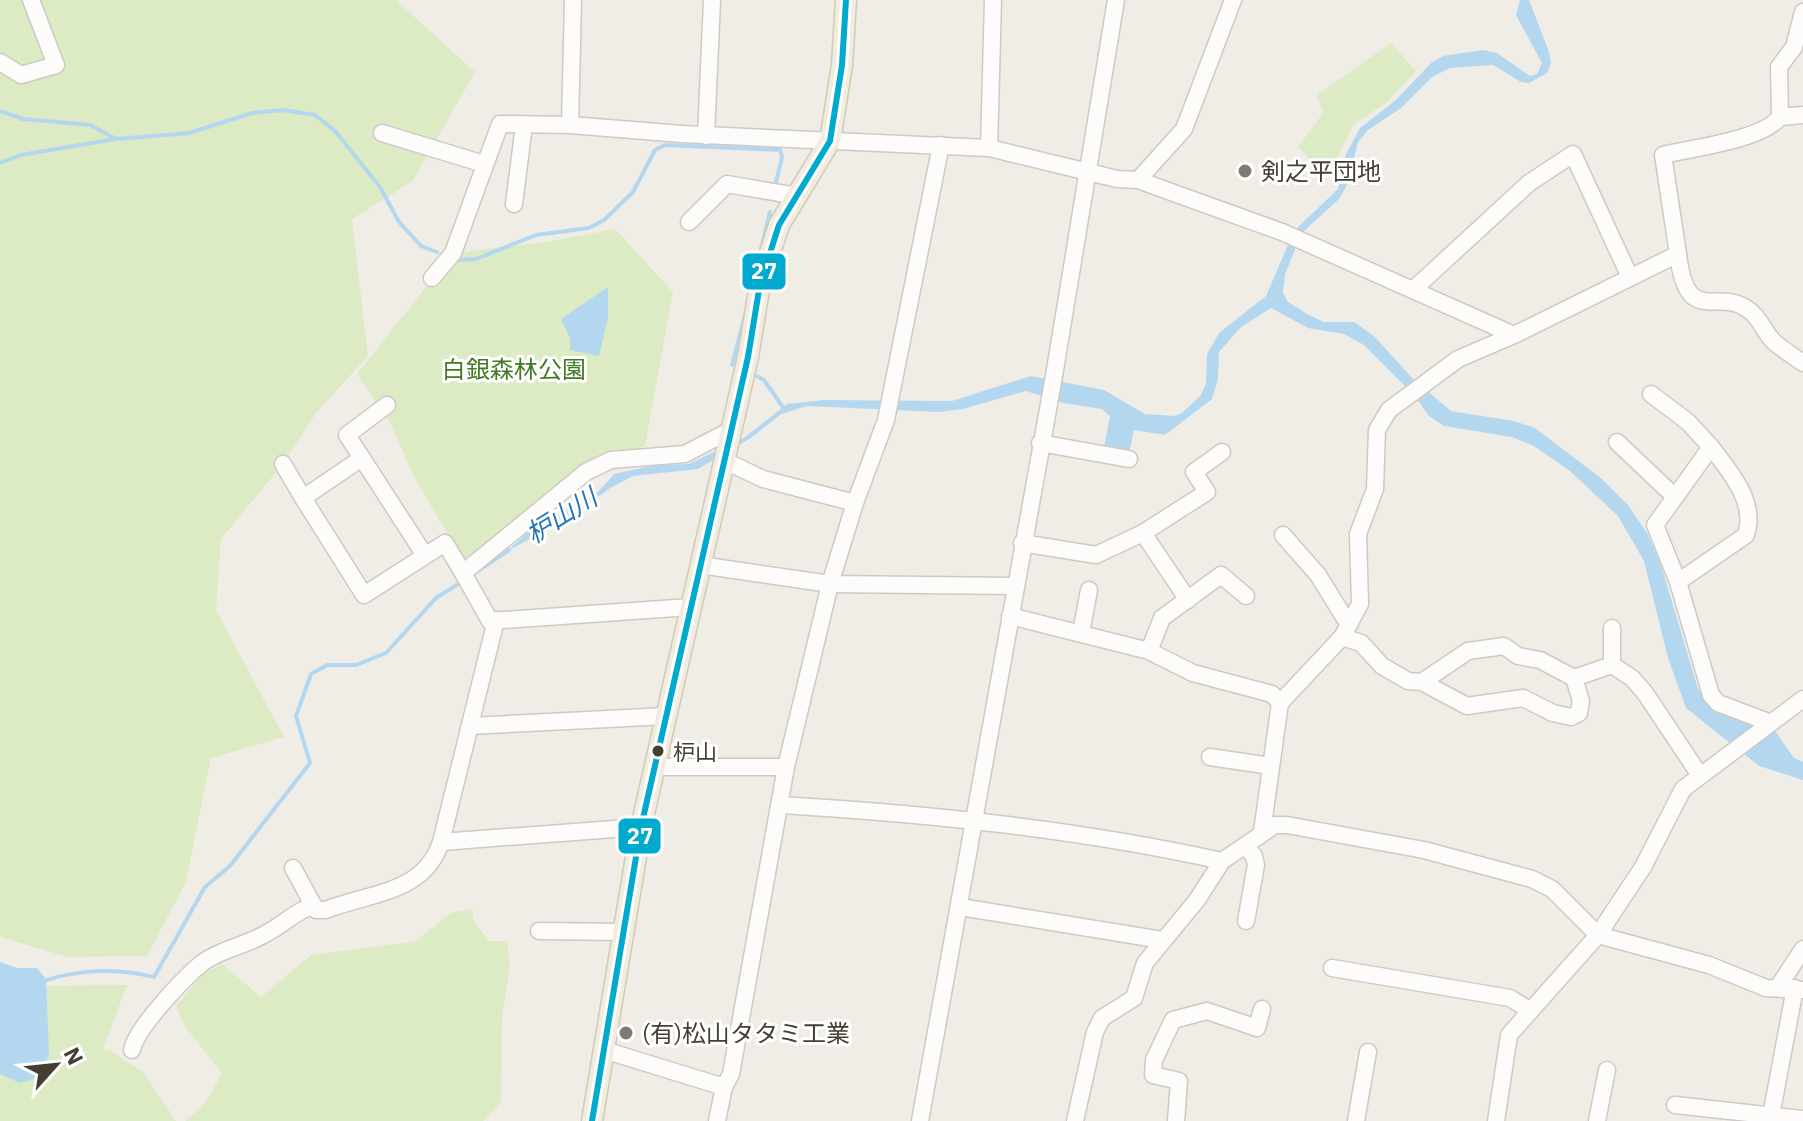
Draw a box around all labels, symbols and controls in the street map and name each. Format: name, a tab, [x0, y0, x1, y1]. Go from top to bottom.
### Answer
place label: 剣之平団地	[1261, 155, 1381, 187]
marker: 剣之平団地	[1236, 162, 1254, 180]
line badge: 27	[741, 252, 787, 291]
text: 27	[751, 256, 777, 285]
park label: 白銀森林公園	[442, 353, 586, 385]
water label: 枦山川	[519, 478, 606, 550]
place label: 枦山	[673, 737, 717, 766]
marker: 枦山	[650, 743, 666, 759]
line badge: 27	[617, 817, 662, 855]
text: 27	[627, 821, 653, 850]
place label: (有)松山タタミ工業	[642, 1017, 850, 1049]
marker: (有)松山タタミ工業	[617, 1024, 635, 1042]
north arrow	[16, 1025, 96, 1105]
text: N	[58, 1042, 91, 1069]

